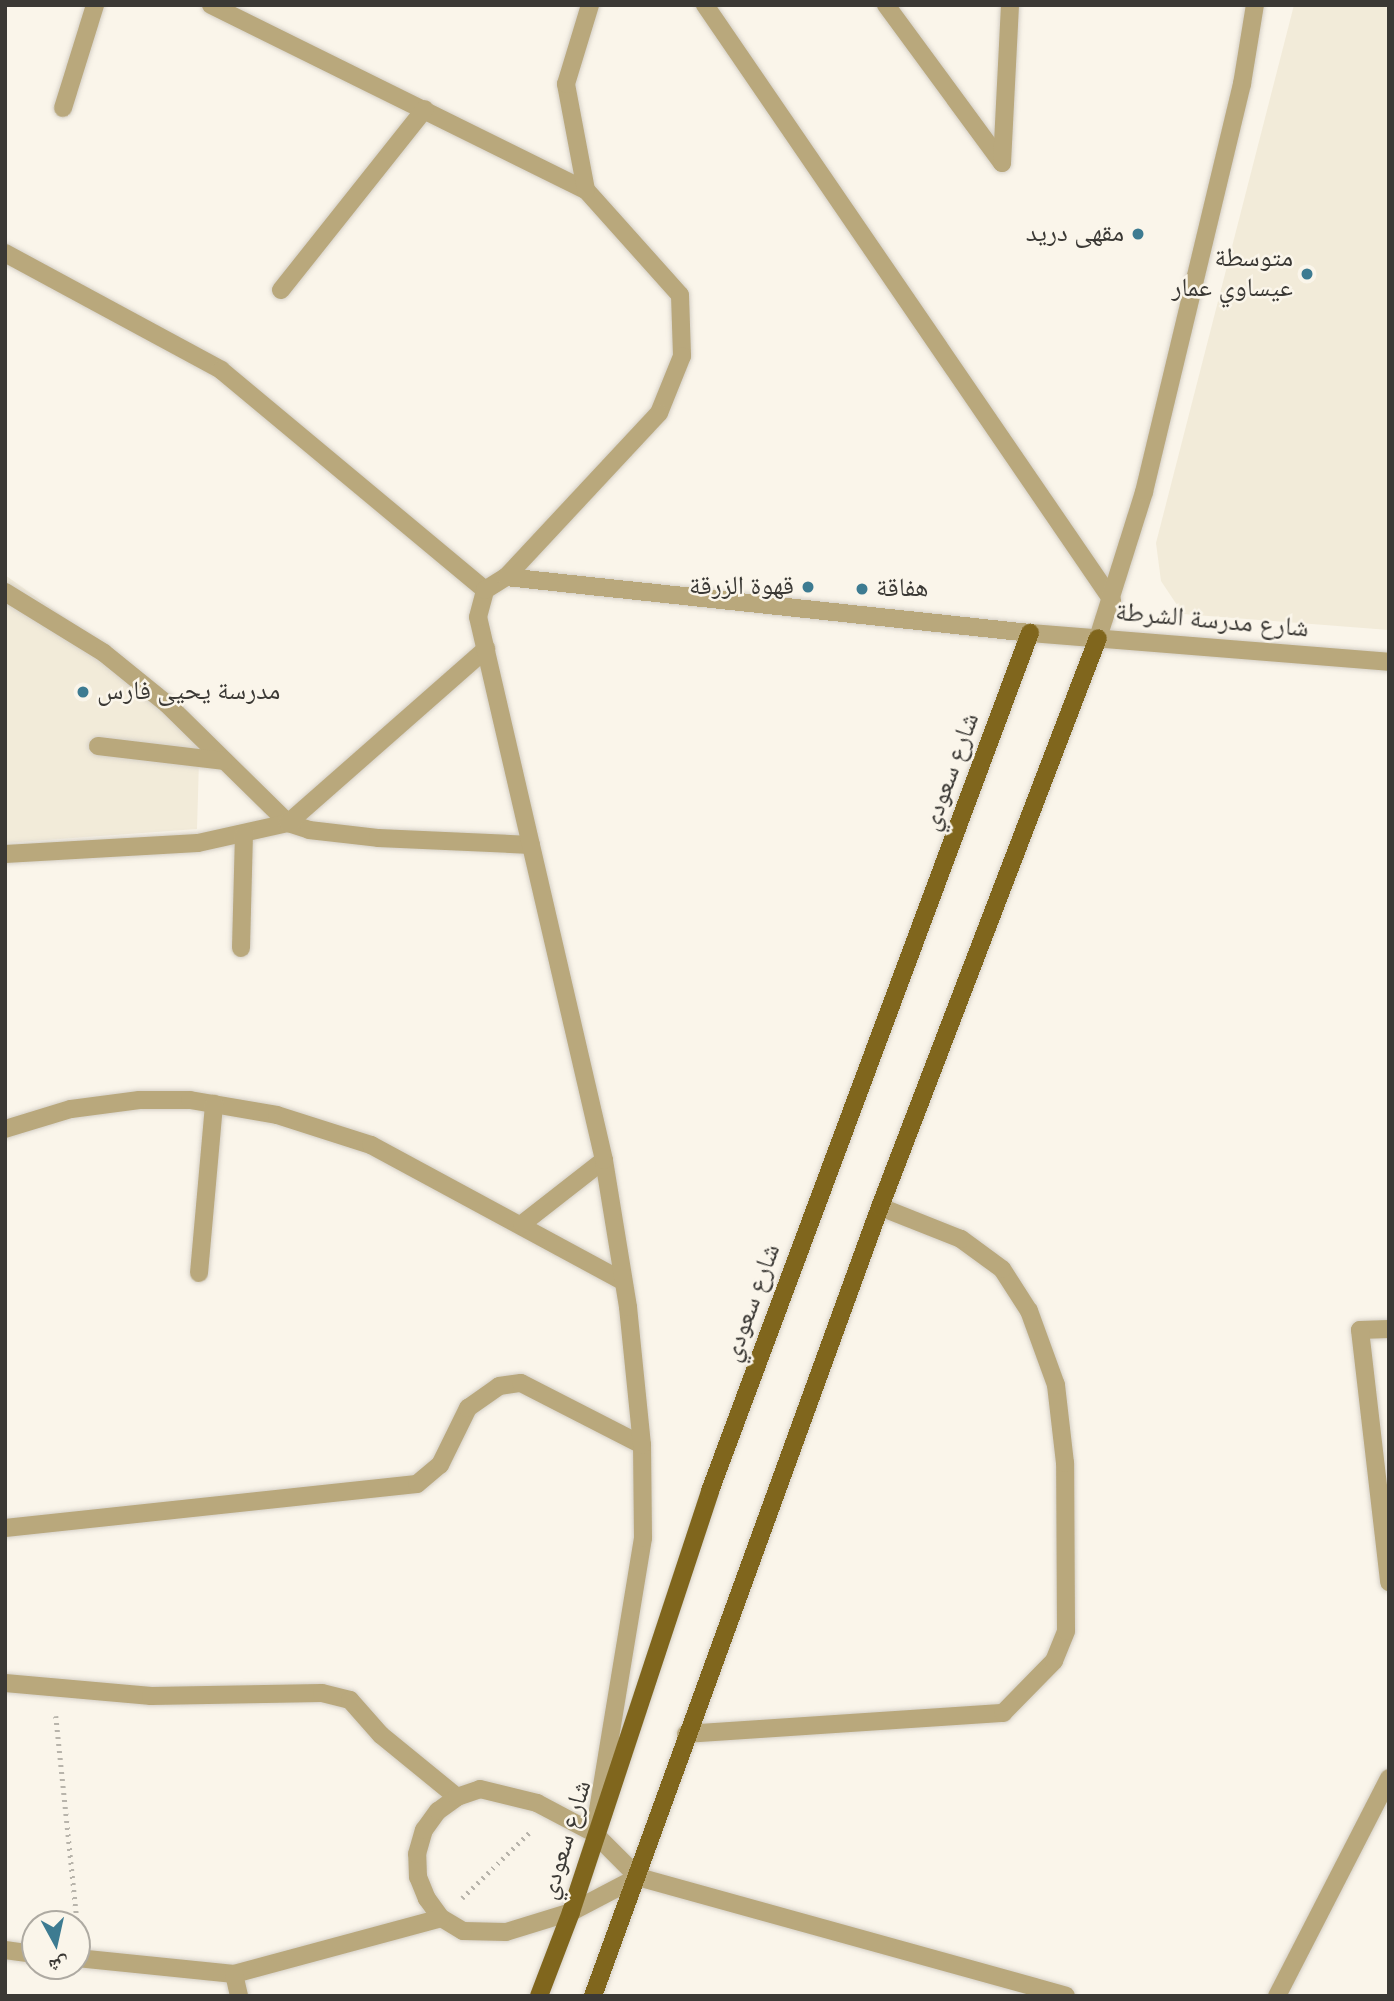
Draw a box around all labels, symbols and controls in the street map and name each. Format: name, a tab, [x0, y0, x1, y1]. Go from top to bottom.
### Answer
place label: مقهى دريد	[1026, 218, 1124, 250]
marker: مقهى دريد	[1130, 226, 1146, 242]
place label: متوسطة عيساوي عمار	[1171, 243, 1293, 304]
marker: متوسطة عيساوي عمار	[1299, 266, 1315, 282]
place label: قهوة الزرقة	[689, 571, 794, 603]
place label: هفاقة	[876, 573, 929, 605]
marker: قهوة الزرقة	[800, 579, 816, 595]
marker: هفاقة	[854, 581, 870, 597]
street label: شارع مدرسة الشرطة	[1114, 597, 1310, 645]
place label: مدرسة يحيى فارس	[97, 676, 280, 708]
marker: مدرسة يحيى فارس	[75, 684, 91, 700]
street label: شارع سعودي	[915, 709, 987, 835]
street label: شارع سعودي	[716, 1240, 788, 1366]
street label: شارع سعودي	[533, 1777, 599, 1903]
north arrow	[21, 1910, 91, 1980]
text: ش	[47, 1949, 71, 1980]

